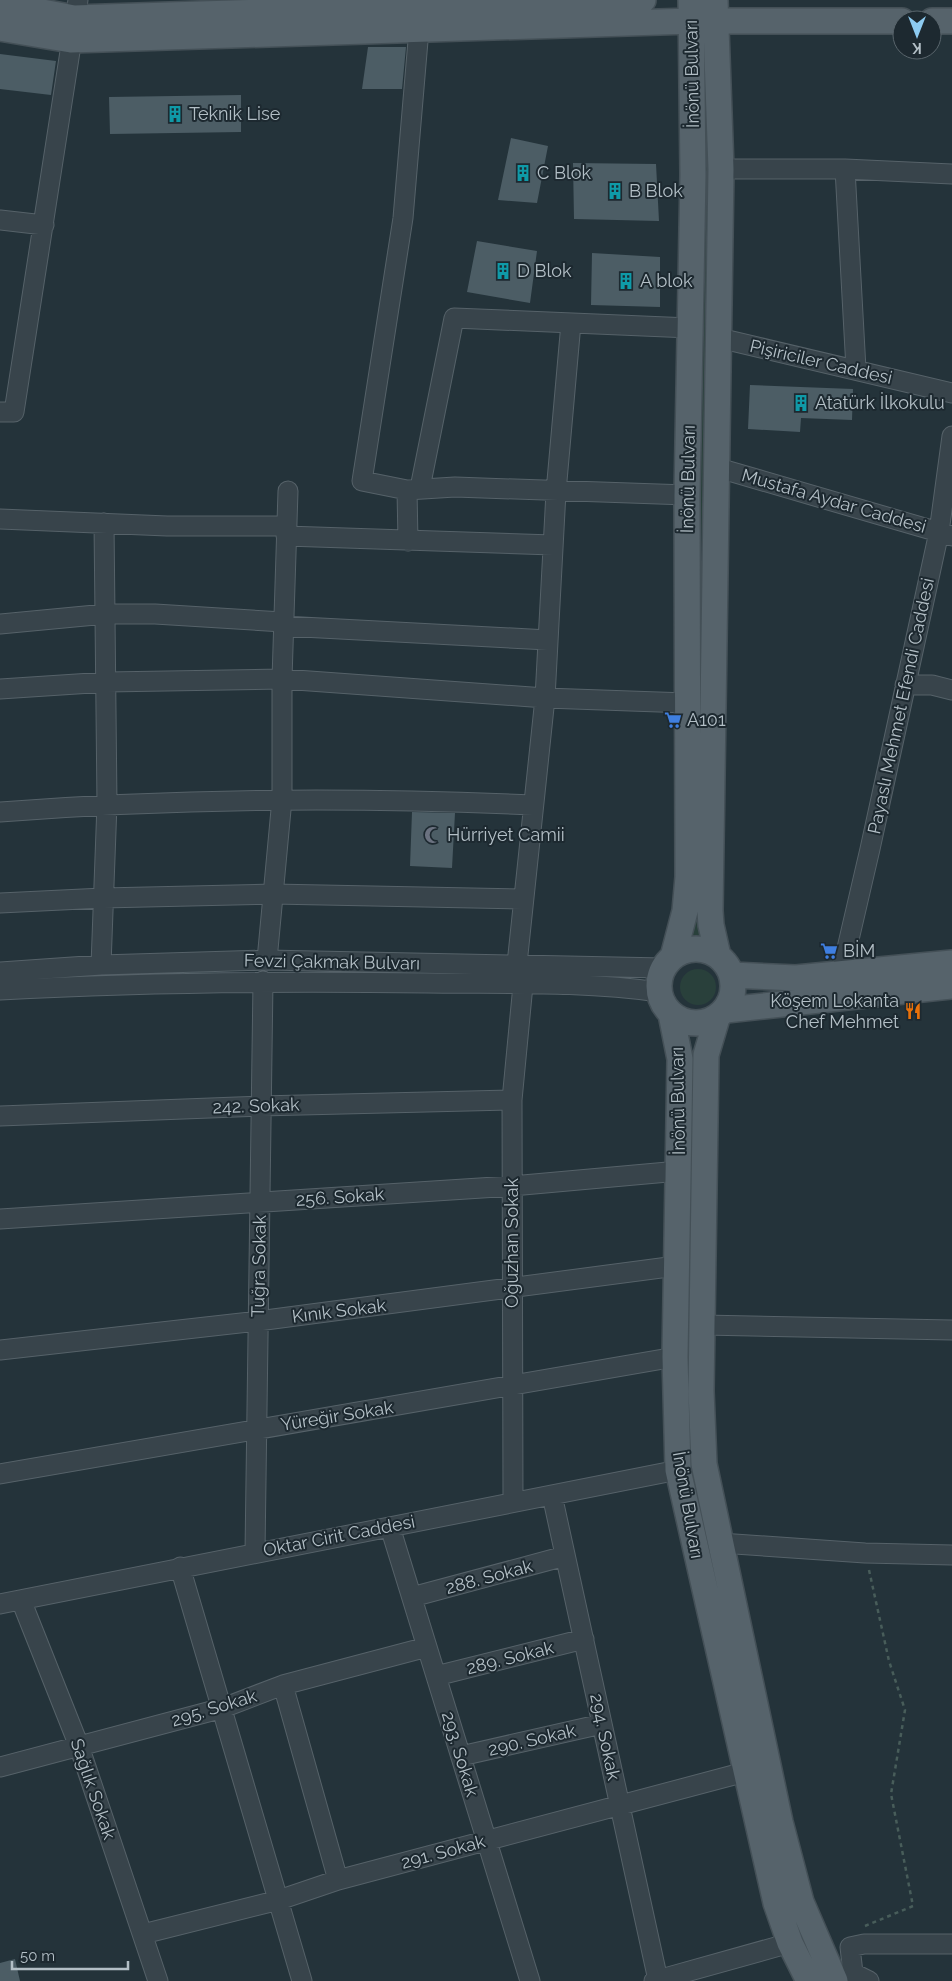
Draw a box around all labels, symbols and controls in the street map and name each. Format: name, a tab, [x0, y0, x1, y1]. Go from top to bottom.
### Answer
north arrow	[892, 10, 942, 60]
street label: İnönü Bulvarı	[680, 20, 703, 128]
text: K	[912, 40, 922, 56]
place label: Teknik Lise	[189, 103, 281, 124]
building icon: Teknik Lise	[165, 104, 185, 124]
place label: C Blok	[537, 162, 592, 183]
building icon: C Blok	[513, 163, 533, 183]
place label: B Blok	[629, 180, 683, 201]
building icon: B Blok	[605, 181, 625, 201]
place label: D Blok	[517, 260, 572, 281]
building icon: D Blok	[493, 261, 513, 281]
place label: A blok	[640, 270, 693, 291]
building icon: A blok	[616, 271, 636, 291]
street label: Pişiriciler Caddesi	[748, 335, 894, 388]
place label: Atatürk İlkokulu	[815, 392, 945, 413]
building icon: Atatürk İlkokulu	[791, 393, 811, 413]
street label: İnönü Bulvarı	[676, 425, 699, 533]
street label: Mustafa Aydar Caddesi	[739, 464, 929, 537]
street label: Payaslı Mehmet Efendi Caddesi	[863, 576, 938, 836]
place label: A101	[687, 709, 726, 730]
supermarket icon: A101	[663, 710, 683, 730]
place label: Hürriyet Camii	[447, 824, 565, 845]
mosque icon: Hürriyet Camii	[423, 825, 443, 845]
place label: BİM	[843, 940, 875, 961]
supermarket icon: BİM	[819, 941, 839, 961]
street label: Fevzi Çakmak Bulvarı	[244, 949, 420, 974]
place label: Köşem Lokanta Chef Mehmet	[770, 990, 899, 1032]
restaurant icon: Köşem Lokanta Chef Mehmet	[903, 1001, 923, 1021]
street label: İnönü Bulvarı	[666, 1047, 689, 1155]
street label: 242. Sokak	[212, 1093, 300, 1118]
street label: Oğuzhan Sokak	[501, 1178, 522, 1308]
street label: 256. Sokak	[295, 1183, 385, 1210]
street label: Tuğra Sokak	[247, 1214, 270, 1317]
street label: Kınık Sokak	[291, 1294, 388, 1327]
street label: Yüreğir Sokak	[279, 1396, 395, 1435]
street label: İnönü Bulvarı	[669, 1450, 708, 1560]
street label: Oktar Cirit Caddesi	[261, 1510, 417, 1561]
street label: 288. Sokak	[443, 1555, 535, 1598]
street label: 289. Sokak	[464, 1636, 556, 1678]
street label: 295. Sokak	[169, 1684, 260, 1730]
street label: 294. Sokak	[586, 1692, 625, 1783]
street label: 293. Sokak	[438, 1709, 484, 1799]
street label: 290. Sokak	[486, 1719, 578, 1760]
street label: Sağlık Sokak	[66, 1736, 121, 1842]
street label: 291. Sokak	[399, 1830, 488, 1873]
scale bar	[12, 1938, 129, 1970]
text: 50 m	[20, 1947, 55, 1965]

